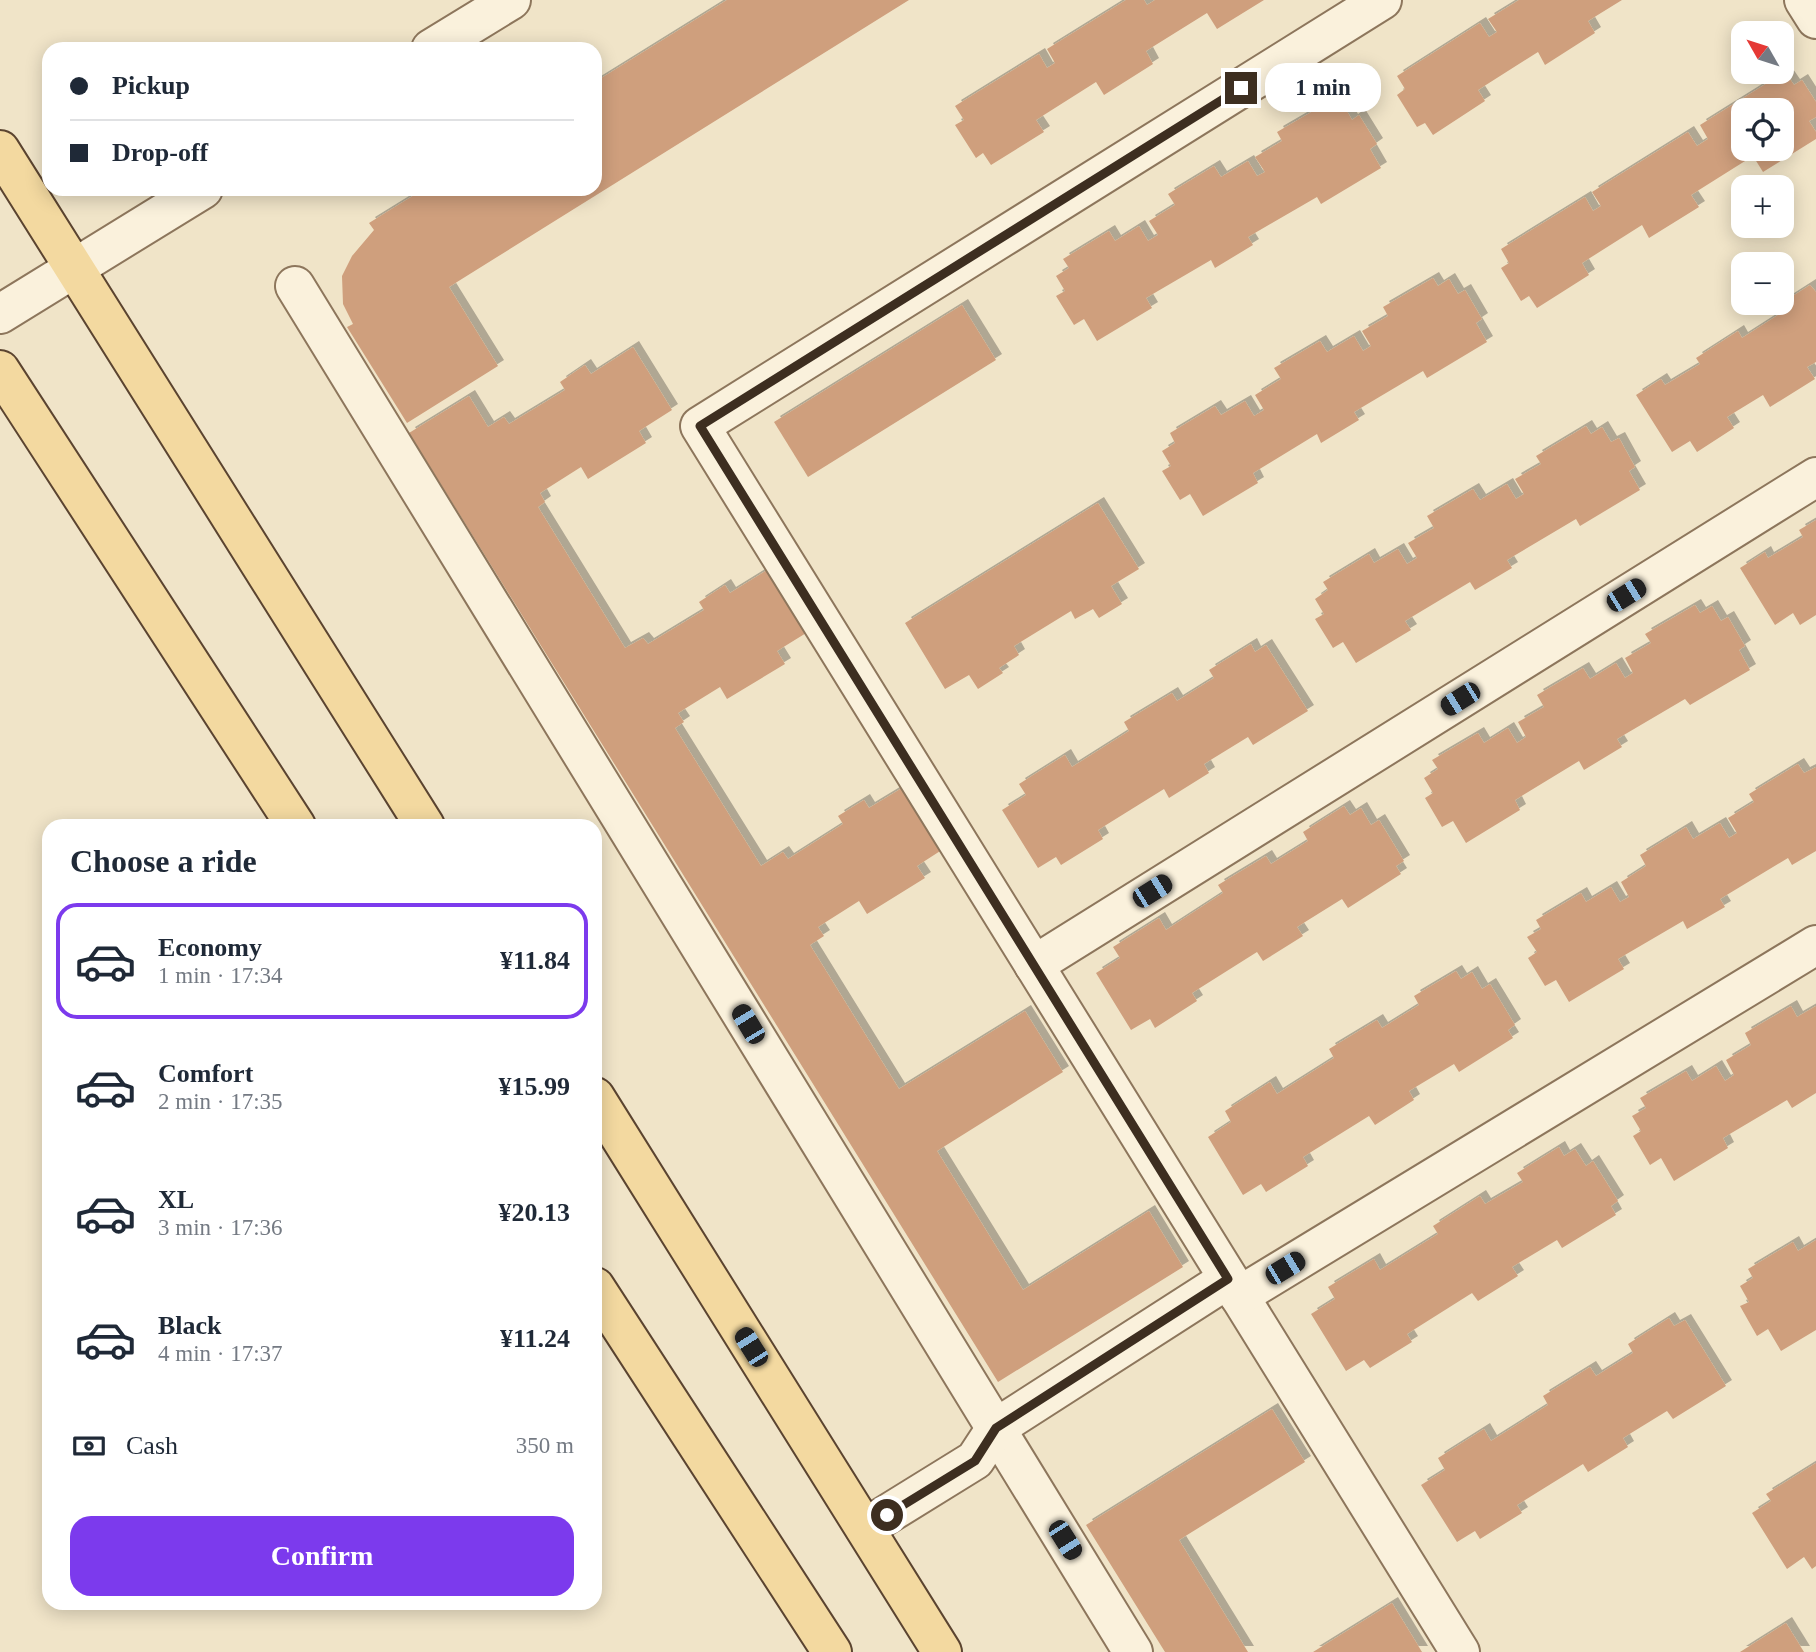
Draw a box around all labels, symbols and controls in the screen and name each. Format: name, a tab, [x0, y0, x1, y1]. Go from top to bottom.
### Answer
north arrow	[1731, 21, 1794, 84]
map controls	[1731, 21, 1794, 315]
callout: 1 min	[1266, 64, 1381, 112]
text: Pickup	[112, 71, 190, 100]
route end	[1225, 72, 1257, 104]
text: 1 min	[1295, 75, 1351, 100]
button: locate	[1731, 98, 1794, 161]
text: Drop-off	[112, 138, 208, 167]
button: +	[1731, 175, 1794, 238]
button: −	[1731, 252, 1794, 315]
car	[1603, 575, 1650, 615]
car	[1437, 679, 1484, 719]
text: Choose a ride	[70, 843, 257, 879]
car	[1129, 871, 1176, 911]
icon: car	[74, 930, 137, 993]
text: Economy	[158, 933, 262, 962]
text: ¥11.84	[500, 946, 570, 975]
text: 1 min · 17:34	[158, 963, 283, 988]
car	[729, 1001, 768, 1047]
icon: car	[74, 1056, 137, 1119]
text: Comfort	[158, 1059, 253, 1088]
text: ¥15.99	[499, 1072, 570, 1101]
text: 2 min · 17:35	[158, 1089, 283, 1114]
icon: car	[74, 1182, 137, 1245]
text: XL	[158, 1185, 194, 1214]
text: ¥20.13	[499, 1198, 570, 1227]
text: 3 min · 17:36	[158, 1215, 283, 1240]
car	[1262, 1248, 1309, 1288]
icon: car	[74, 1308, 137, 1371]
text: Black	[158, 1311, 222, 1340]
text: ¥11.24	[500, 1324, 570, 1353]
car	[731, 1324, 772, 1370]
text: 4 min · 17:37	[158, 1341, 283, 1366]
icon: cash	[70, 1427, 108, 1465]
text: Cash	[126, 1431, 178, 1460]
text: 350 m	[516, 1433, 574, 1458]
route start	[871, 1499, 903, 1531]
button: Confirm	[70, 1516, 574, 1596]
car	[1045, 1517, 1086, 1563]

